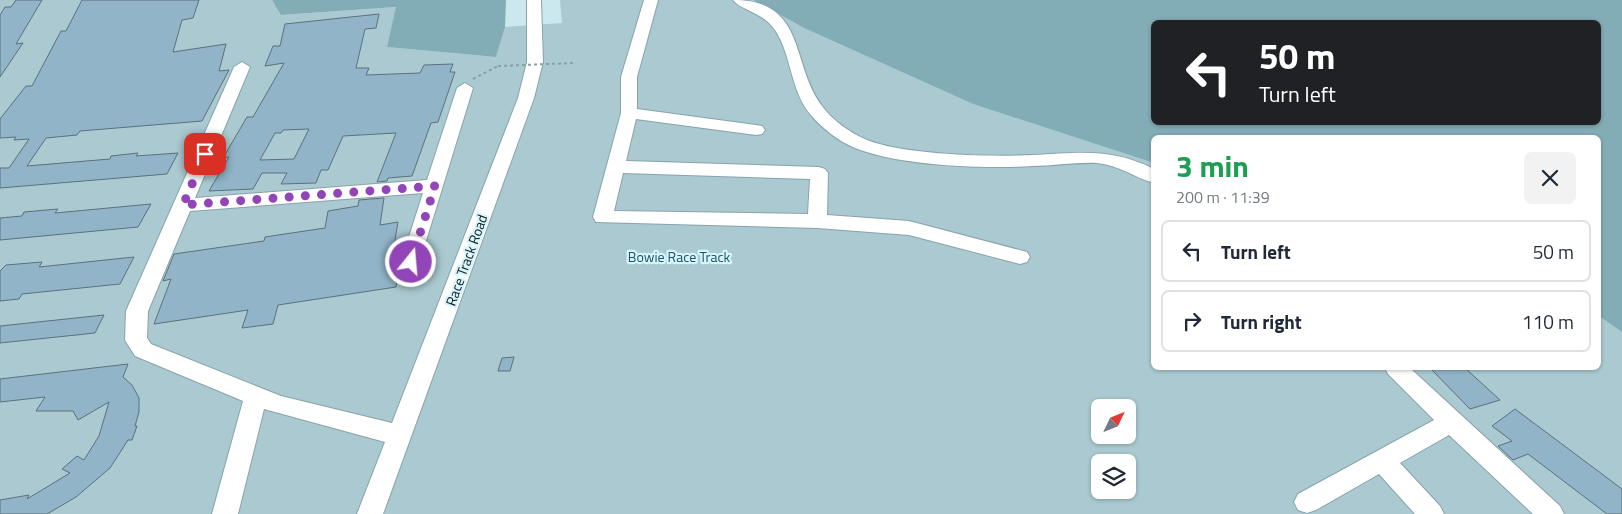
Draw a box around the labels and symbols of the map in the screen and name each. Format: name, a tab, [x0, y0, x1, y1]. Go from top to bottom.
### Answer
pin	[184, 133, 226, 175]
street label: Race Track Road	[440, 211, 492, 309]
position arrow	[384, 235, 436, 287]
park label: Bowie Race Track	[628, 246, 731, 267]
north arrow	[1091, 399, 1136, 444]

